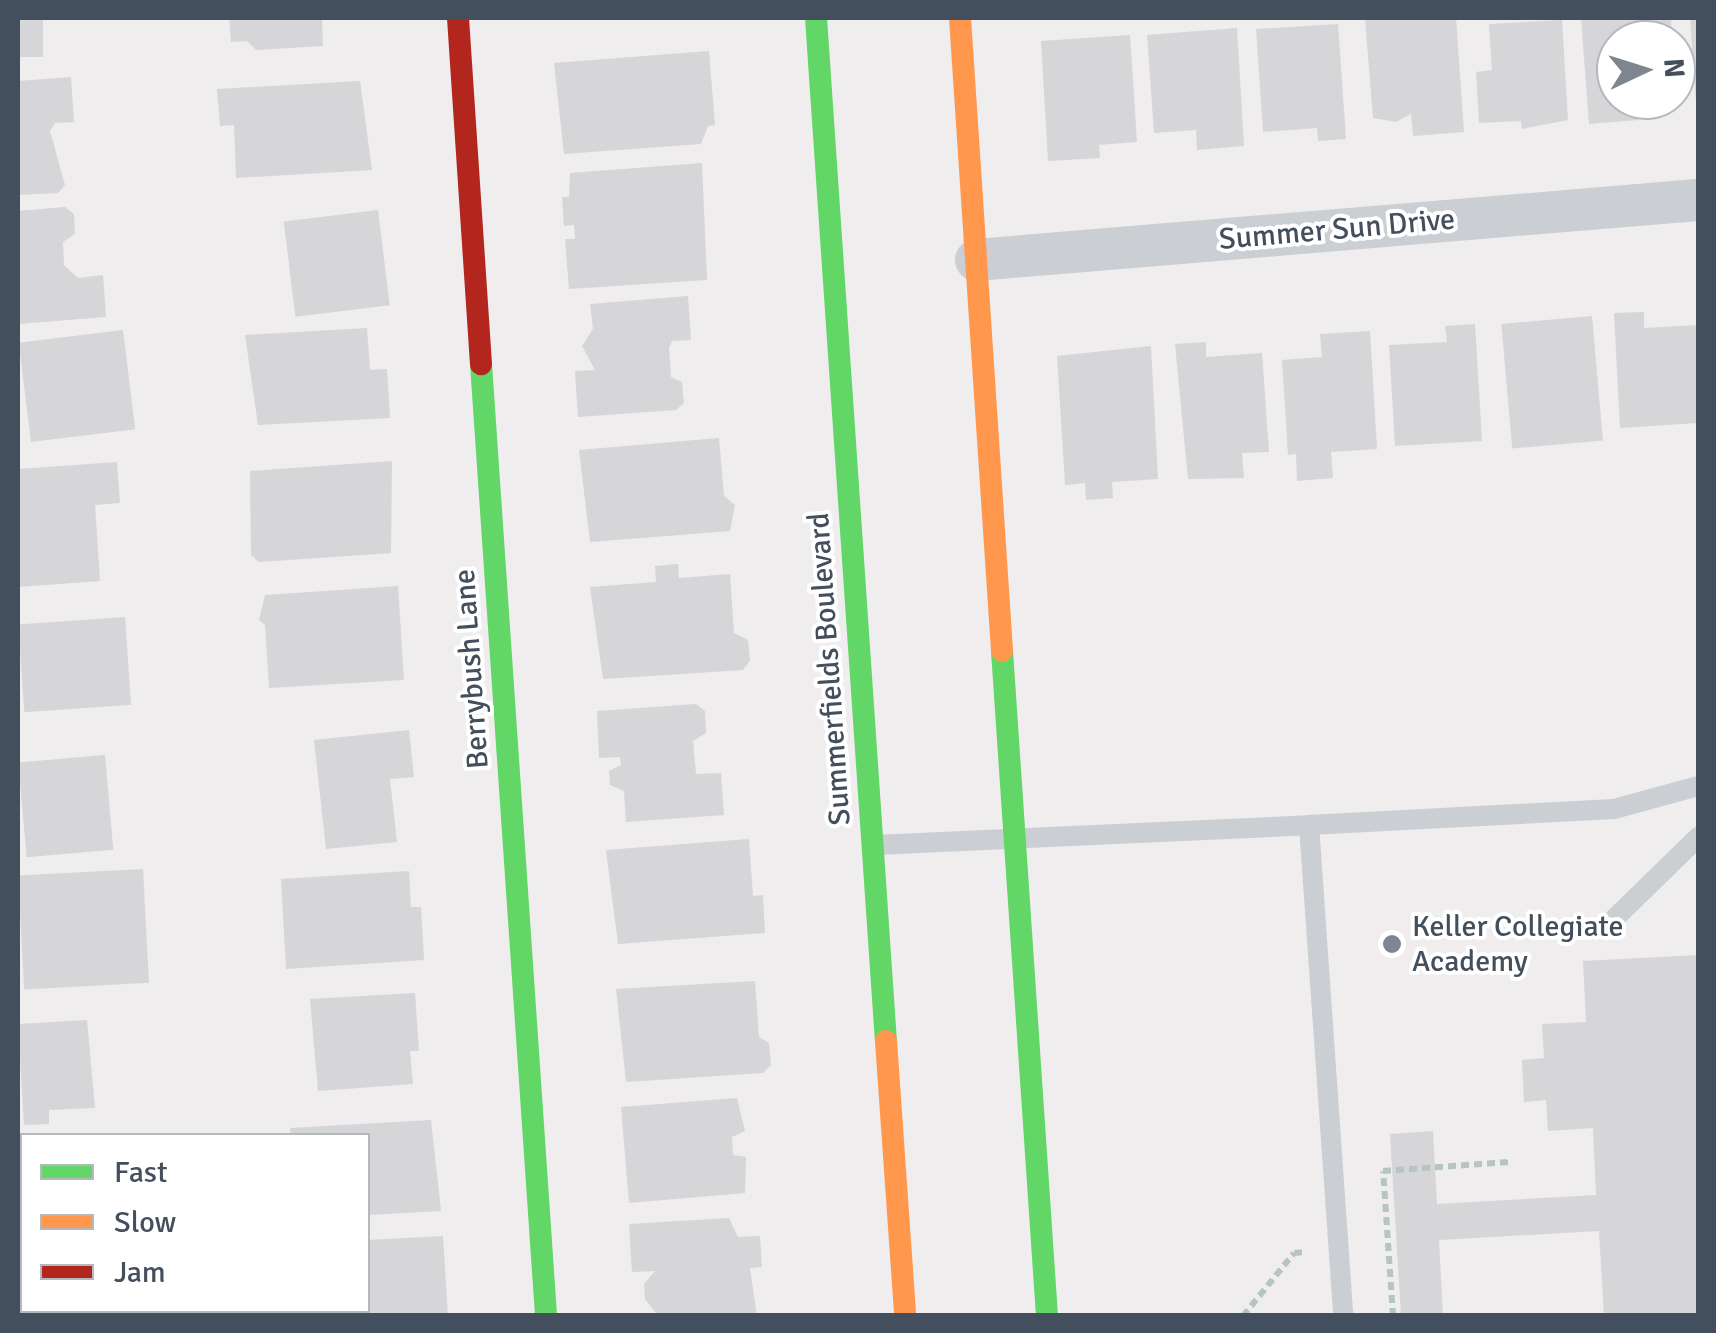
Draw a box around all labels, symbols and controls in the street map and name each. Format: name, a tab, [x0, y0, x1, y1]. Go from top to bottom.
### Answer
north arrow	[1596, 20, 1696, 120]
text: N	[1656, 57, 1692, 79]
street label: Summer Sun Drive	[1218, 202, 1456, 258]
street label: Summerfields Boulevard	[801, 511, 859, 827]
street label: Berrybush Lane	[447, 568, 497, 770]
place label: Keller Collegiate Academy	[1412, 909, 1624, 980]
marker: Keller Collegiate Academy	[1381, 933, 1403, 955]
legend	[20, 1133, 370, 1313]
text: Fast	[114, 1154, 167, 1191]
text: Slow	[114, 1204, 176, 1241]
text: Jam	[114, 1254, 166, 1291]

